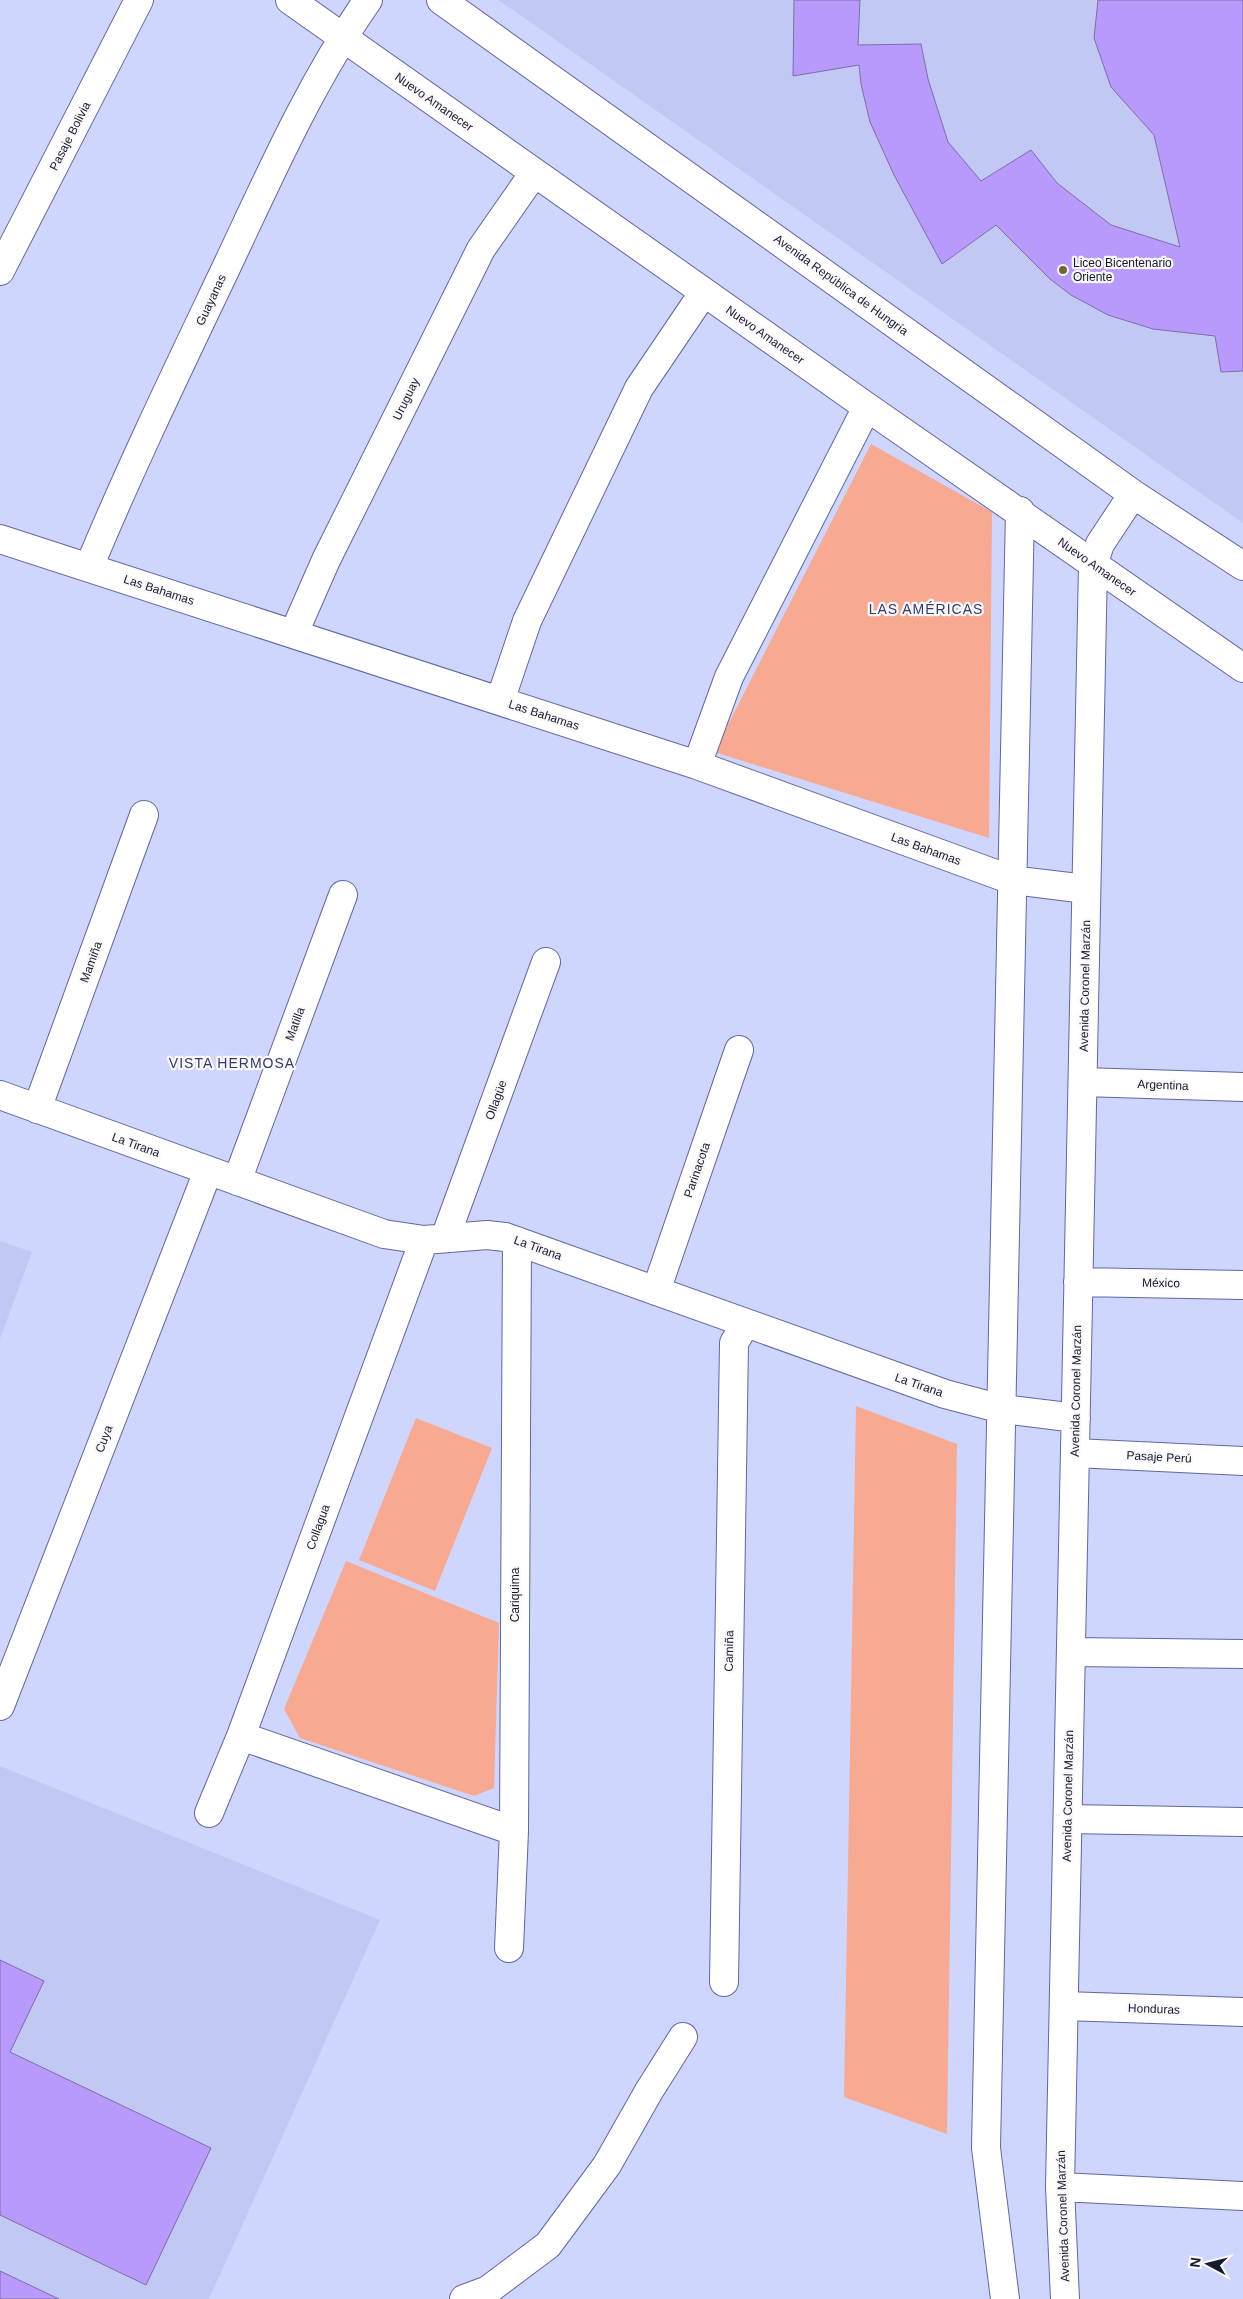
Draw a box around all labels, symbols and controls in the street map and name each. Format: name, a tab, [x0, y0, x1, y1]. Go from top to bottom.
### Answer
street label: Nuevo Amanecer	[392, 70, 476, 134]
street label: Pasaje Bolivia	[47, 99, 93, 173]
street label: Avenida República de Hungría	[771, 232, 911, 339]
place label: Liceo Bicentenario Oriente	[1073, 256, 1172, 284]
marker: Liceo Bicentenario Oriente	[1057, 264, 1069, 276]
street label: Guayanas	[193, 272, 229, 328]
street label: Nuevo Amanecer	[723, 303, 807, 367]
street label: Uruguay	[390, 376, 422, 422]
street label: Nuevo Amanecer	[1055, 535, 1139, 599]
street label: Las Bahamas	[122, 572, 196, 608]
district label: LAS AMÉRICAS	[869, 601, 983, 617]
street label: Las Bahamas	[507, 697, 581, 733]
street label: Las Bahamas	[889, 830, 963, 868]
street label: Avenida Coronel Marzán	[1077, 920, 1093, 1052]
street label: Mamiña	[77, 939, 105, 984]
street label: Matilla	[282, 1005, 308, 1043]
district label: VISTA HERMOSA	[169, 1055, 295, 1071]
street label: Argentina	[1137, 1077, 1189, 1093]
street label: Ollagüe	[482, 1078, 510, 1122]
street label: La Tirana	[110, 1130, 162, 1160]
street label: Parinacota	[681, 1140, 713, 1199]
street label: La Tirana	[512, 1233, 564, 1263]
street label: México	[1142, 1276, 1180, 1290]
street label: Avenida Coronel Marzán	[1068, 1325, 1084, 1457]
street label: La Tirana	[893, 1370, 945, 1400]
street label: Cuya	[92, 1423, 116, 1455]
street label: Pasaje Perú	[1126, 1448, 1192, 1466]
street label: Collagua	[303, 1502, 333, 1552]
street label: Cariquima	[508, 1567, 522, 1622]
street label: Camiña	[722, 1630, 736, 1672]
street label: Avenida Coronel Marzán	[1060, 1730, 1076, 1862]
street label: Honduras	[1128, 2001, 1180, 2017]
street label: Avenida Coronel Marzán	[1054, 2150, 1072, 2282]
north arrow	[1183, 2239, 1233, 2289]
text: N	[1187, 2256, 1204, 2268]

